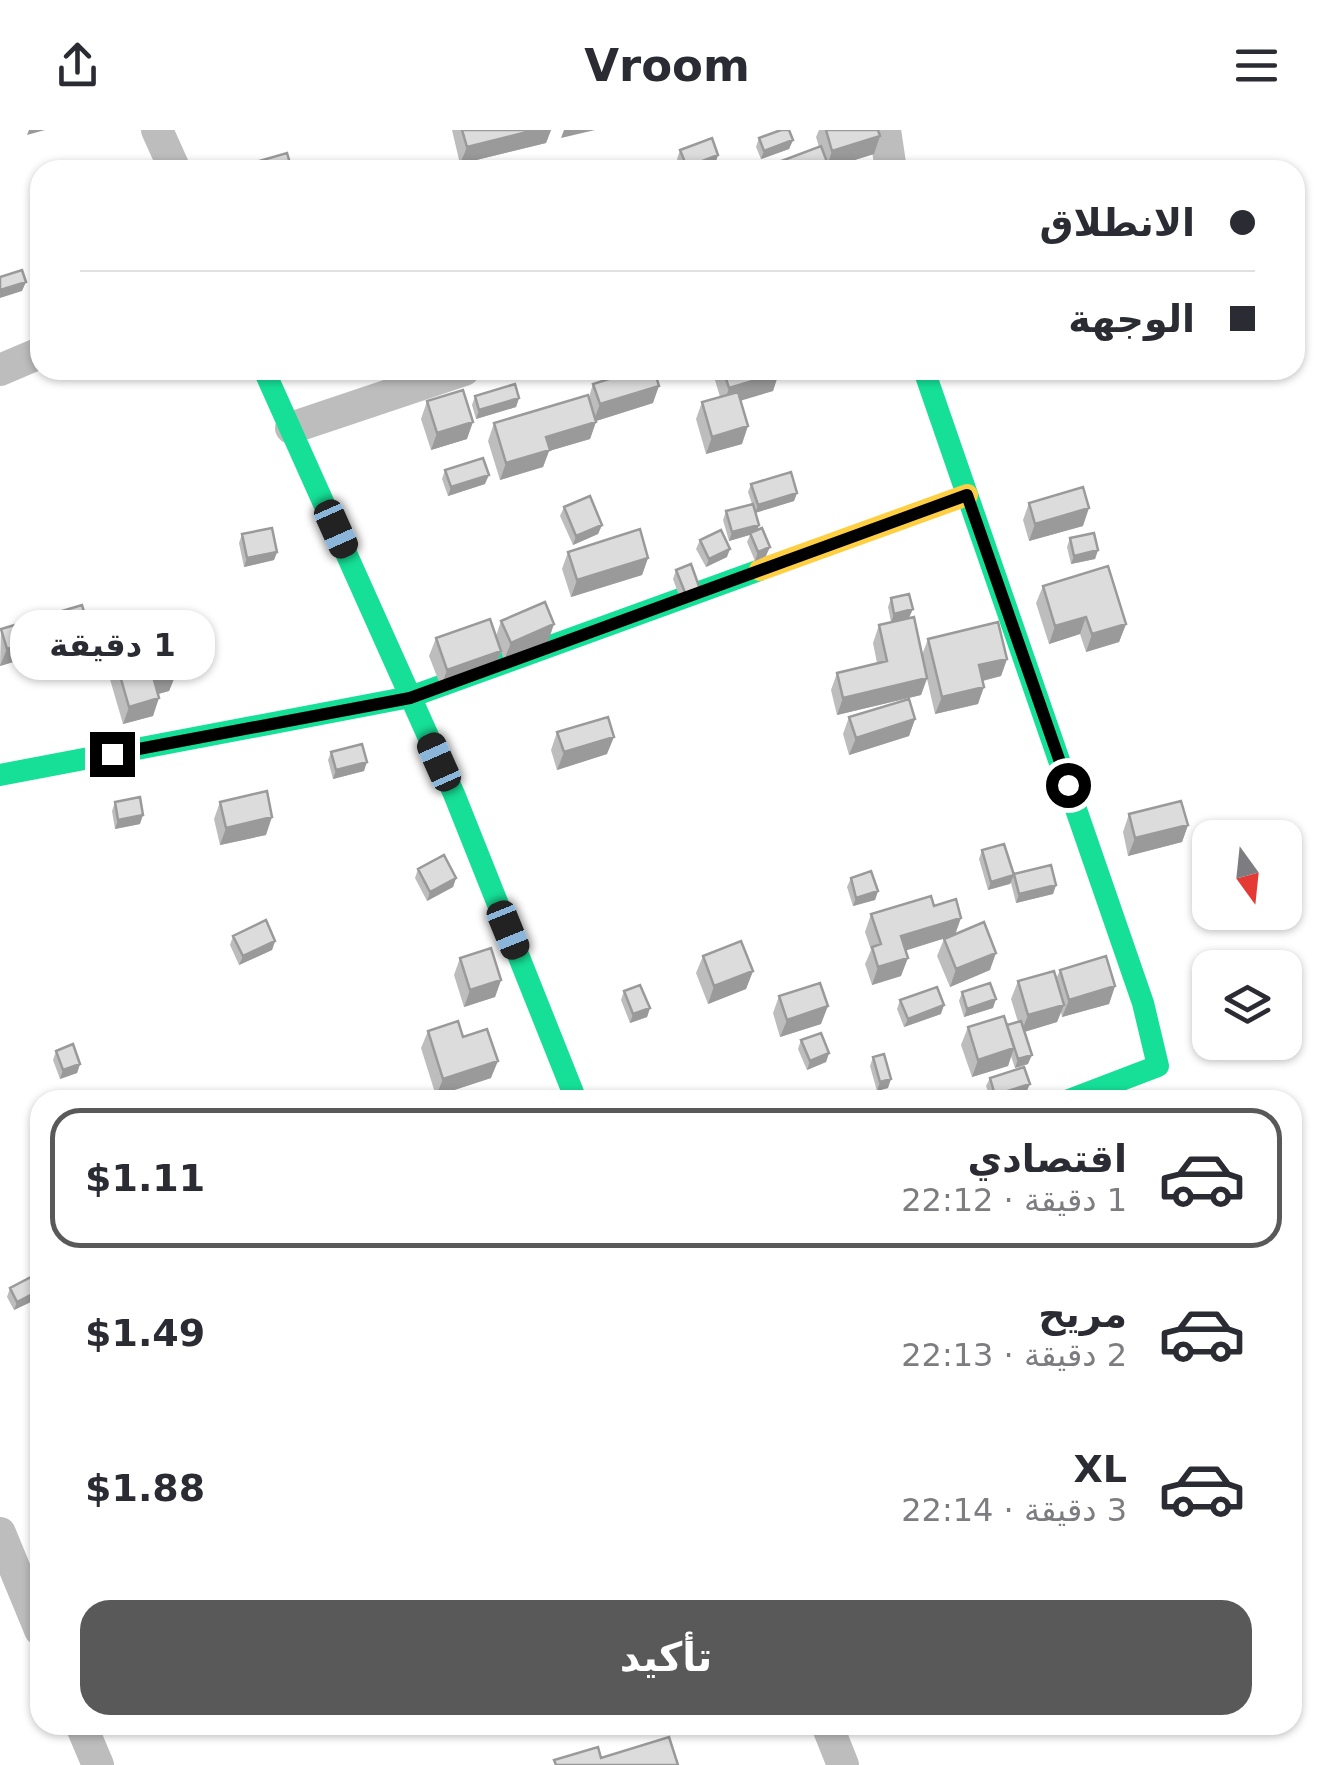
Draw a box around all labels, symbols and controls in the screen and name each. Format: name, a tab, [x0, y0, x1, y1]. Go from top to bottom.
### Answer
icon: share	[50, 38, 105, 93]
icon: menu	[1229, 38, 1284, 93]
text: Vroom	[584, 39, 750, 92]
text: الانطلاق	[1040, 201, 1195, 245]
text: الوجهة	[1068, 297, 1195, 341]
car	[310, 495, 362, 563]
callout: 1 دقيقة	[9, 609, 214, 679]
text: 1 دقيقة	[49, 626, 176, 664]
car	[413, 728, 465, 796]
route end	[90, 732, 135, 777]
route start	[1046, 763, 1091, 808]
north arrow	[1192, 820, 1302, 930]
map controls	[1192, 820, 1302, 1060]
car	[483, 897, 533, 963]
button: layers	[1192, 950, 1302, 1060]
icon: car	[1157, 1133, 1247, 1223]
text: اقتصادي	[968, 1137, 1127, 1181]
text: $1.11	[85, 1156, 205, 1200]
text: 1 دقيقة · 22:12	[901, 1181, 1127, 1219]
icon: car	[1157, 1288, 1247, 1378]
text: مريح	[1038, 1292, 1127, 1336]
text: $1.49	[85, 1311, 205, 1355]
text: 2 دقيقة · 22:13	[901, 1336, 1127, 1374]
icon: car	[1157, 1443, 1247, 1533]
text: XL	[1073, 1447, 1127, 1491]
text: $1.88	[85, 1466, 205, 1510]
text: 3 دقيقة · 22:14	[901, 1491, 1127, 1529]
button: تأكيد	[80, 1600, 1252, 1715]

